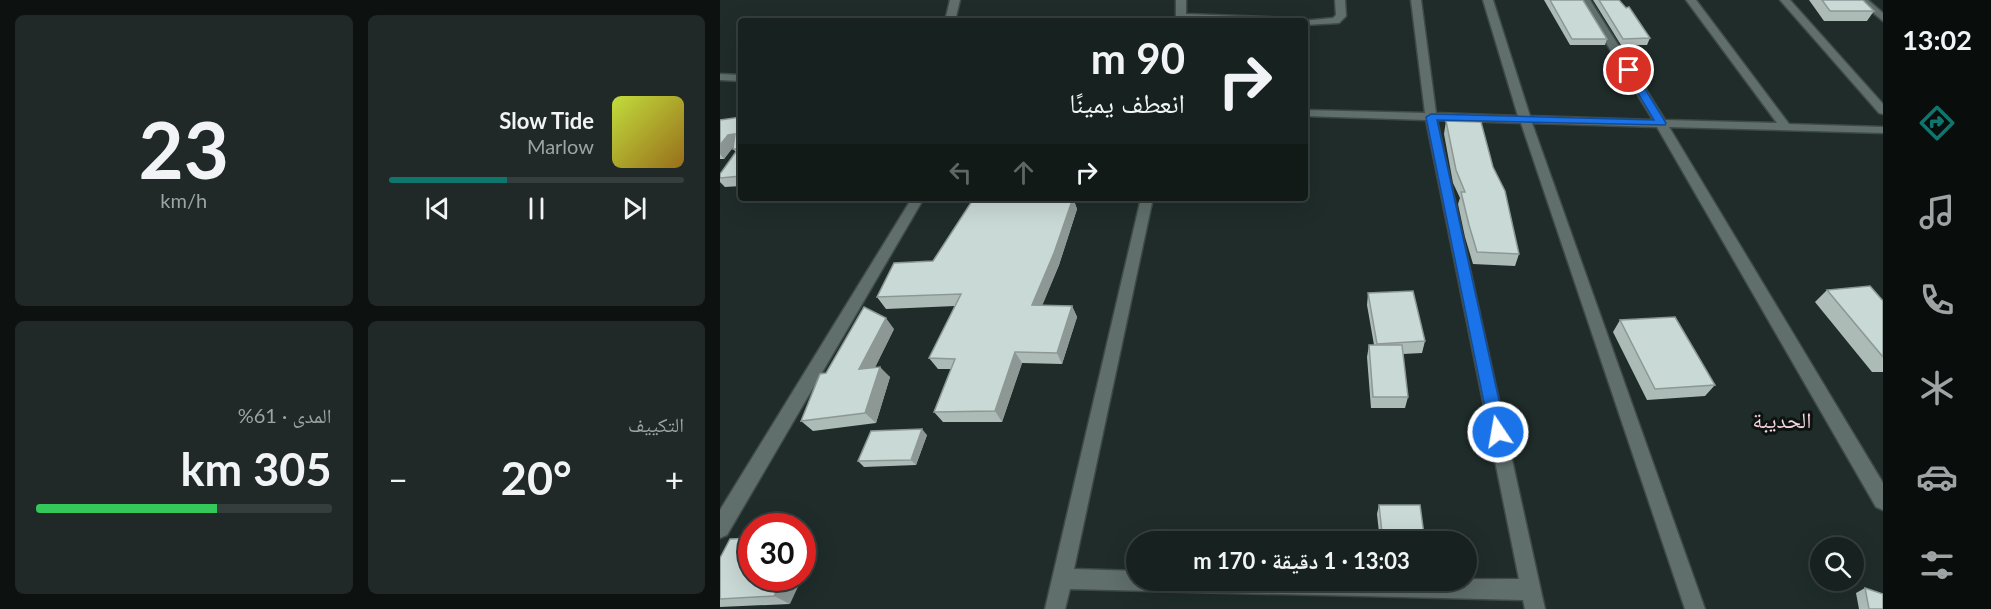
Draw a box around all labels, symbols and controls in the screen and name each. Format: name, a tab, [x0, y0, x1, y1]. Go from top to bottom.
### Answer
text: 13:02	[1902, 23, 1972, 56]
text: 90 m	[1091, 33, 1185, 83]
icon: right	[1206, 42, 1284, 120]
pin	[1603, 44, 1654, 95]
icon: arrive	[1612, 53, 1645, 86]
text: انعطف يمينًا	[1069, 86, 1185, 119]
text: 23	[139, 102, 229, 196]
icon: directions	[1916, 102, 1958, 144]
text: Slow Tide	[499, 107, 594, 134]
text: Marlow	[527, 134, 594, 158]
icon: left	[944, 156, 977, 189]
icon: ahead	[1007, 156, 1040, 189]
icon: right	[1070, 156, 1103, 189]
text: km/h	[160, 188, 207, 212]
icon: music	[1916, 191, 1958, 233]
icon: previous	[421, 192, 454, 225]
icon: pause	[520, 192, 553, 225]
icon: next	[618, 192, 651, 225]
icon: phone	[1916, 279, 1958, 321]
icon: climate	[1916, 367, 1958, 409]
position arrow	[1466, 400, 1530, 464]
text: المدى · 61%	[238, 403, 332, 427]
district label: الحديبة	[1753, 406, 1811, 433]
text: التكييف	[628, 412, 684, 436]
text: 305 km	[181, 442, 332, 496]
text: 20°	[501, 451, 572, 505]
icon: car	[1916, 456, 1958, 498]
text: −	[389, 459, 408, 499]
text: +	[665, 459, 684, 499]
speed limit sign: 30	[738, 513, 816, 591]
map controls	[1810, 537, 1864, 591]
button: search	[1810, 537, 1864, 591]
icon: filters	[1916, 544, 1958, 586]
text: 13:03 · 1 دقيقة · 170 m	[1193, 547, 1410, 574]

